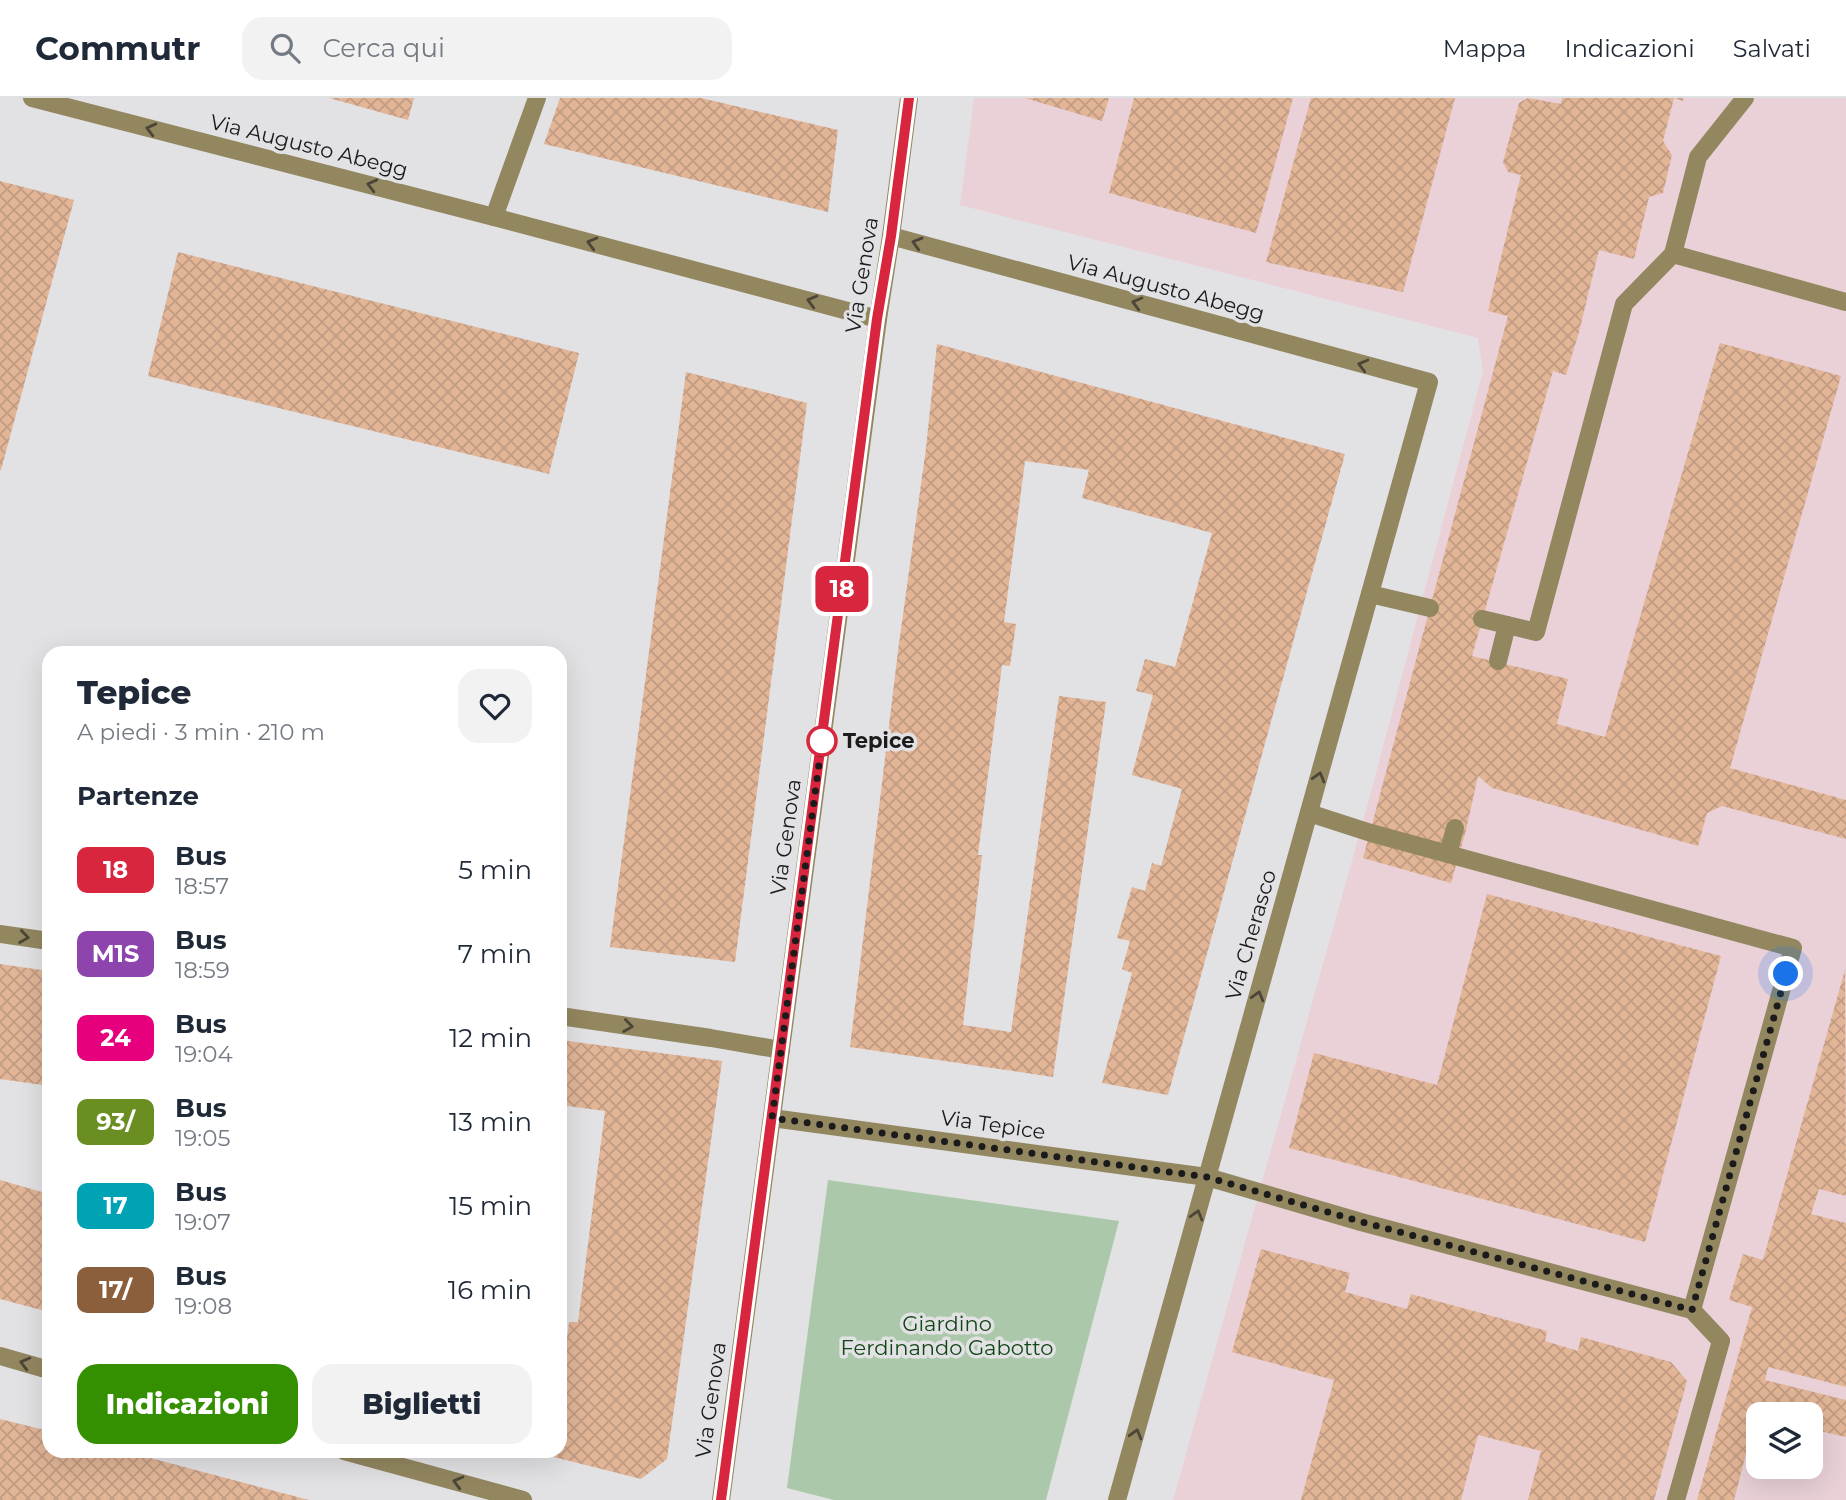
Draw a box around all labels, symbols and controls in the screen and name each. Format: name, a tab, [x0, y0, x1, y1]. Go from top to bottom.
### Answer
search box	[242, 17, 732, 80]
text: Commutr	[35, 28, 200, 68]
icon: search	[266, 29, 304, 67]
text: Cerca qui	[322, 32, 445, 64]
text: Mappa	[1443, 34, 1526, 63]
text: Indicazioni	[1564, 34, 1695, 63]
text: Salvati	[1733, 34, 1811, 63]
street label: Via Augusto Abegg	[208, 109, 411, 182]
one-way arrow	[145, 123, 157, 137]
one-way arrow	[366, 179, 378, 193]
street label: Via Genova	[840, 215, 883, 335]
one-way arrow	[586, 237, 598, 251]
one-way arrow	[911, 237, 923, 252]
street label: Via Augusto Abegg	[1065, 249, 1267, 326]
one-way arrow	[806, 295, 818, 310]
one-way arrow	[1131, 297, 1143, 311]
one-way arrow	[1357, 358, 1369, 373]
line badge: 18	[810, 566, 874, 612]
text: 18	[829, 574, 855, 603]
button: heart	[458, 669, 532, 743]
text: Tepice	[77, 672, 191, 712]
text: A piedi · 3 min · 210 m	[77, 718, 325, 746]
marker: Tepice	[807, 726, 837, 756]
place label: Tepice	[843, 728, 914, 753]
one-way arrow	[1311, 771, 1325, 783]
street label: Via Genova	[765, 777, 806, 897]
text: Partenze	[77, 780, 199, 812]
text: Bus	[175, 840, 227, 872]
text: 5 min	[458, 854, 532, 886]
text: 18	[103, 855, 128, 884]
street label: Via Cherasco	[1220, 867, 1281, 1003]
text: 18:57	[175, 872, 229, 900]
text: Bus	[175, 924, 227, 956]
one-way arrow	[19, 929, 30, 944]
text: 7 min	[458, 938, 532, 970]
text: M1S	[92, 939, 139, 968]
text: 18:59	[175, 956, 230, 984]
your location	[1768, 956, 1803, 991]
one-way arrow	[1250, 990, 1264, 1002]
text: Bus	[175, 1008, 227, 1040]
one-way arrow	[622, 1018, 633, 1033]
text: 12 min	[449, 1022, 532, 1054]
text: 24	[100, 1023, 131, 1052]
text: 19:04	[175, 1040, 233, 1068]
text: Bus	[175, 1092, 227, 1124]
street label: Via Tepice	[939, 1105, 1047, 1144]
text: 13 min	[449, 1106, 532, 1138]
text: 93/	[96, 1107, 135, 1136]
text: 19:05	[175, 1124, 230, 1152]
text: Bus	[175, 1176, 227, 1208]
text: 15 min	[449, 1190, 532, 1222]
text: 17	[103, 1191, 128, 1220]
text: 19:07	[175, 1208, 231, 1236]
one-way arrow	[1189, 1209, 1203, 1221]
text: Bus	[175, 1260, 227, 1292]
text: 16 min	[448, 1274, 532, 1306]
text: 17/	[99, 1275, 132, 1304]
text: 19:08	[175, 1292, 232, 1320]
park label: Giardino Ferdinando Gabotto	[841, 1311, 1053, 1360]
street label: Via Genova	[690, 1340, 731, 1460]
one-way arrow	[19, 1357, 31, 1371]
button: Indicazioni	[77, 1364, 298, 1444]
button: Biglietti	[312, 1364, 532, 1444]
map controls	[1746, 1402, 1823, 1479]
button: layers	[1746, 1402, 1823, 1479]
one-way arrow	[1127, 1428, 1142, 1440]
one-way arrow	[452, 1476, 464, 1490]

